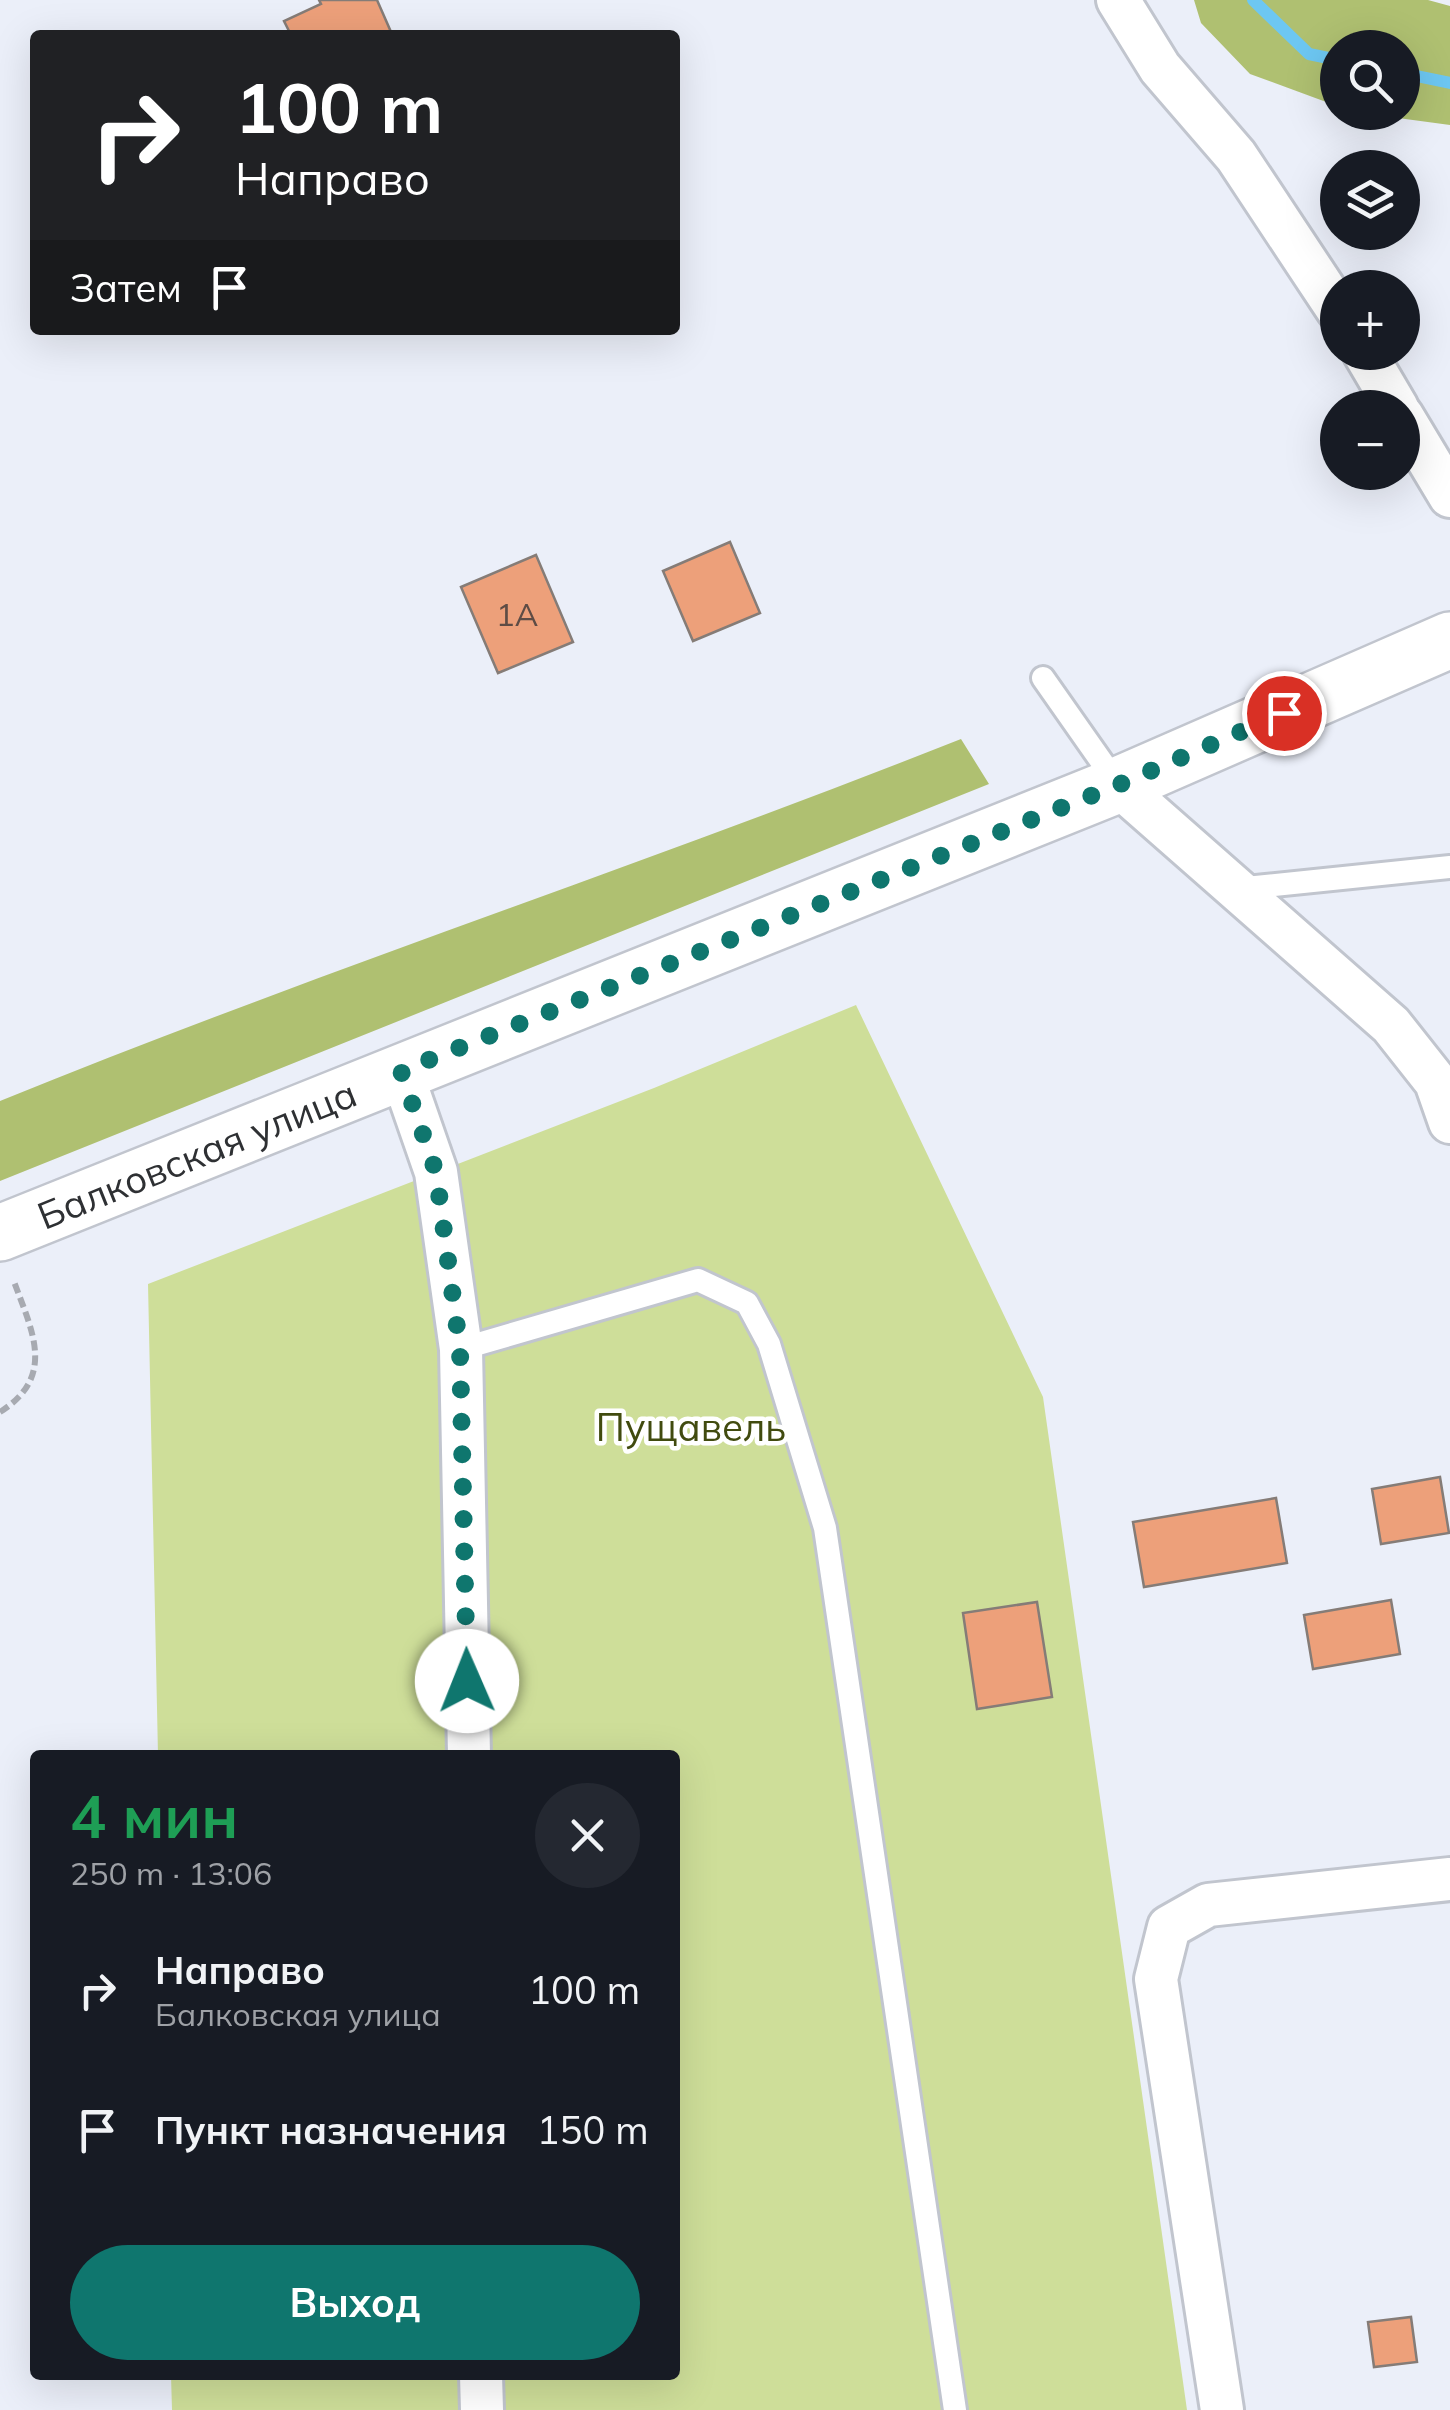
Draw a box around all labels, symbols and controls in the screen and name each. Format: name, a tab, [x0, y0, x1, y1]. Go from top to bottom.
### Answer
map controls	[1320, 30, 1420, 490]
button: search	[1320, 30, 1420, 130]
text: 100 m	[235, 63, 443, 151]
icon: right	[70, 70, 200, 200]
text: Направо	[235, 150, 430, 206]
button: layers	[1320, 150, 1420, 250]
icon: arrive	[202, 260, 257, 315]
text: Затем	[70, 264, 182, 312]
button: +	[1320, 270, 1420, 370]
button: −	[1320, 390, 1420, 490]
house number: 1А	[496, 594, 538, 634]
pin	[1242, 671, 1327, 756]
icon: arrive	[1257, 686, 1312, 741]
street label: Балковская улица	[30, 1069, 363, 1240]
park label: Пущавель	[596, 1403, 786, 1451]
position arrow	[415, 1629, 519, 1733]
text: 4 мин	[70, 1778, 238, 1853]
button: close	[535, 1783, 640, 1888]
text: 250 m · 13:06	[70, 1853, 272, 1893]
text: Направо	[155, 1946, 325, 1994]
icon: right	[70, 1963, 125, 2018]
text: 100 m	[528, 1966, 640, 2014]
text: Балковская улица	[155, 1994, 441, 2034]
icon: arrive	[70, 2103, 125, 2158]
text: Пункт назначения	[155, 2106, 507, 2154]
text: 150 m	[537, 2106, 649, 2154]
button: Выход	[70, 2245, 640, 2360]

